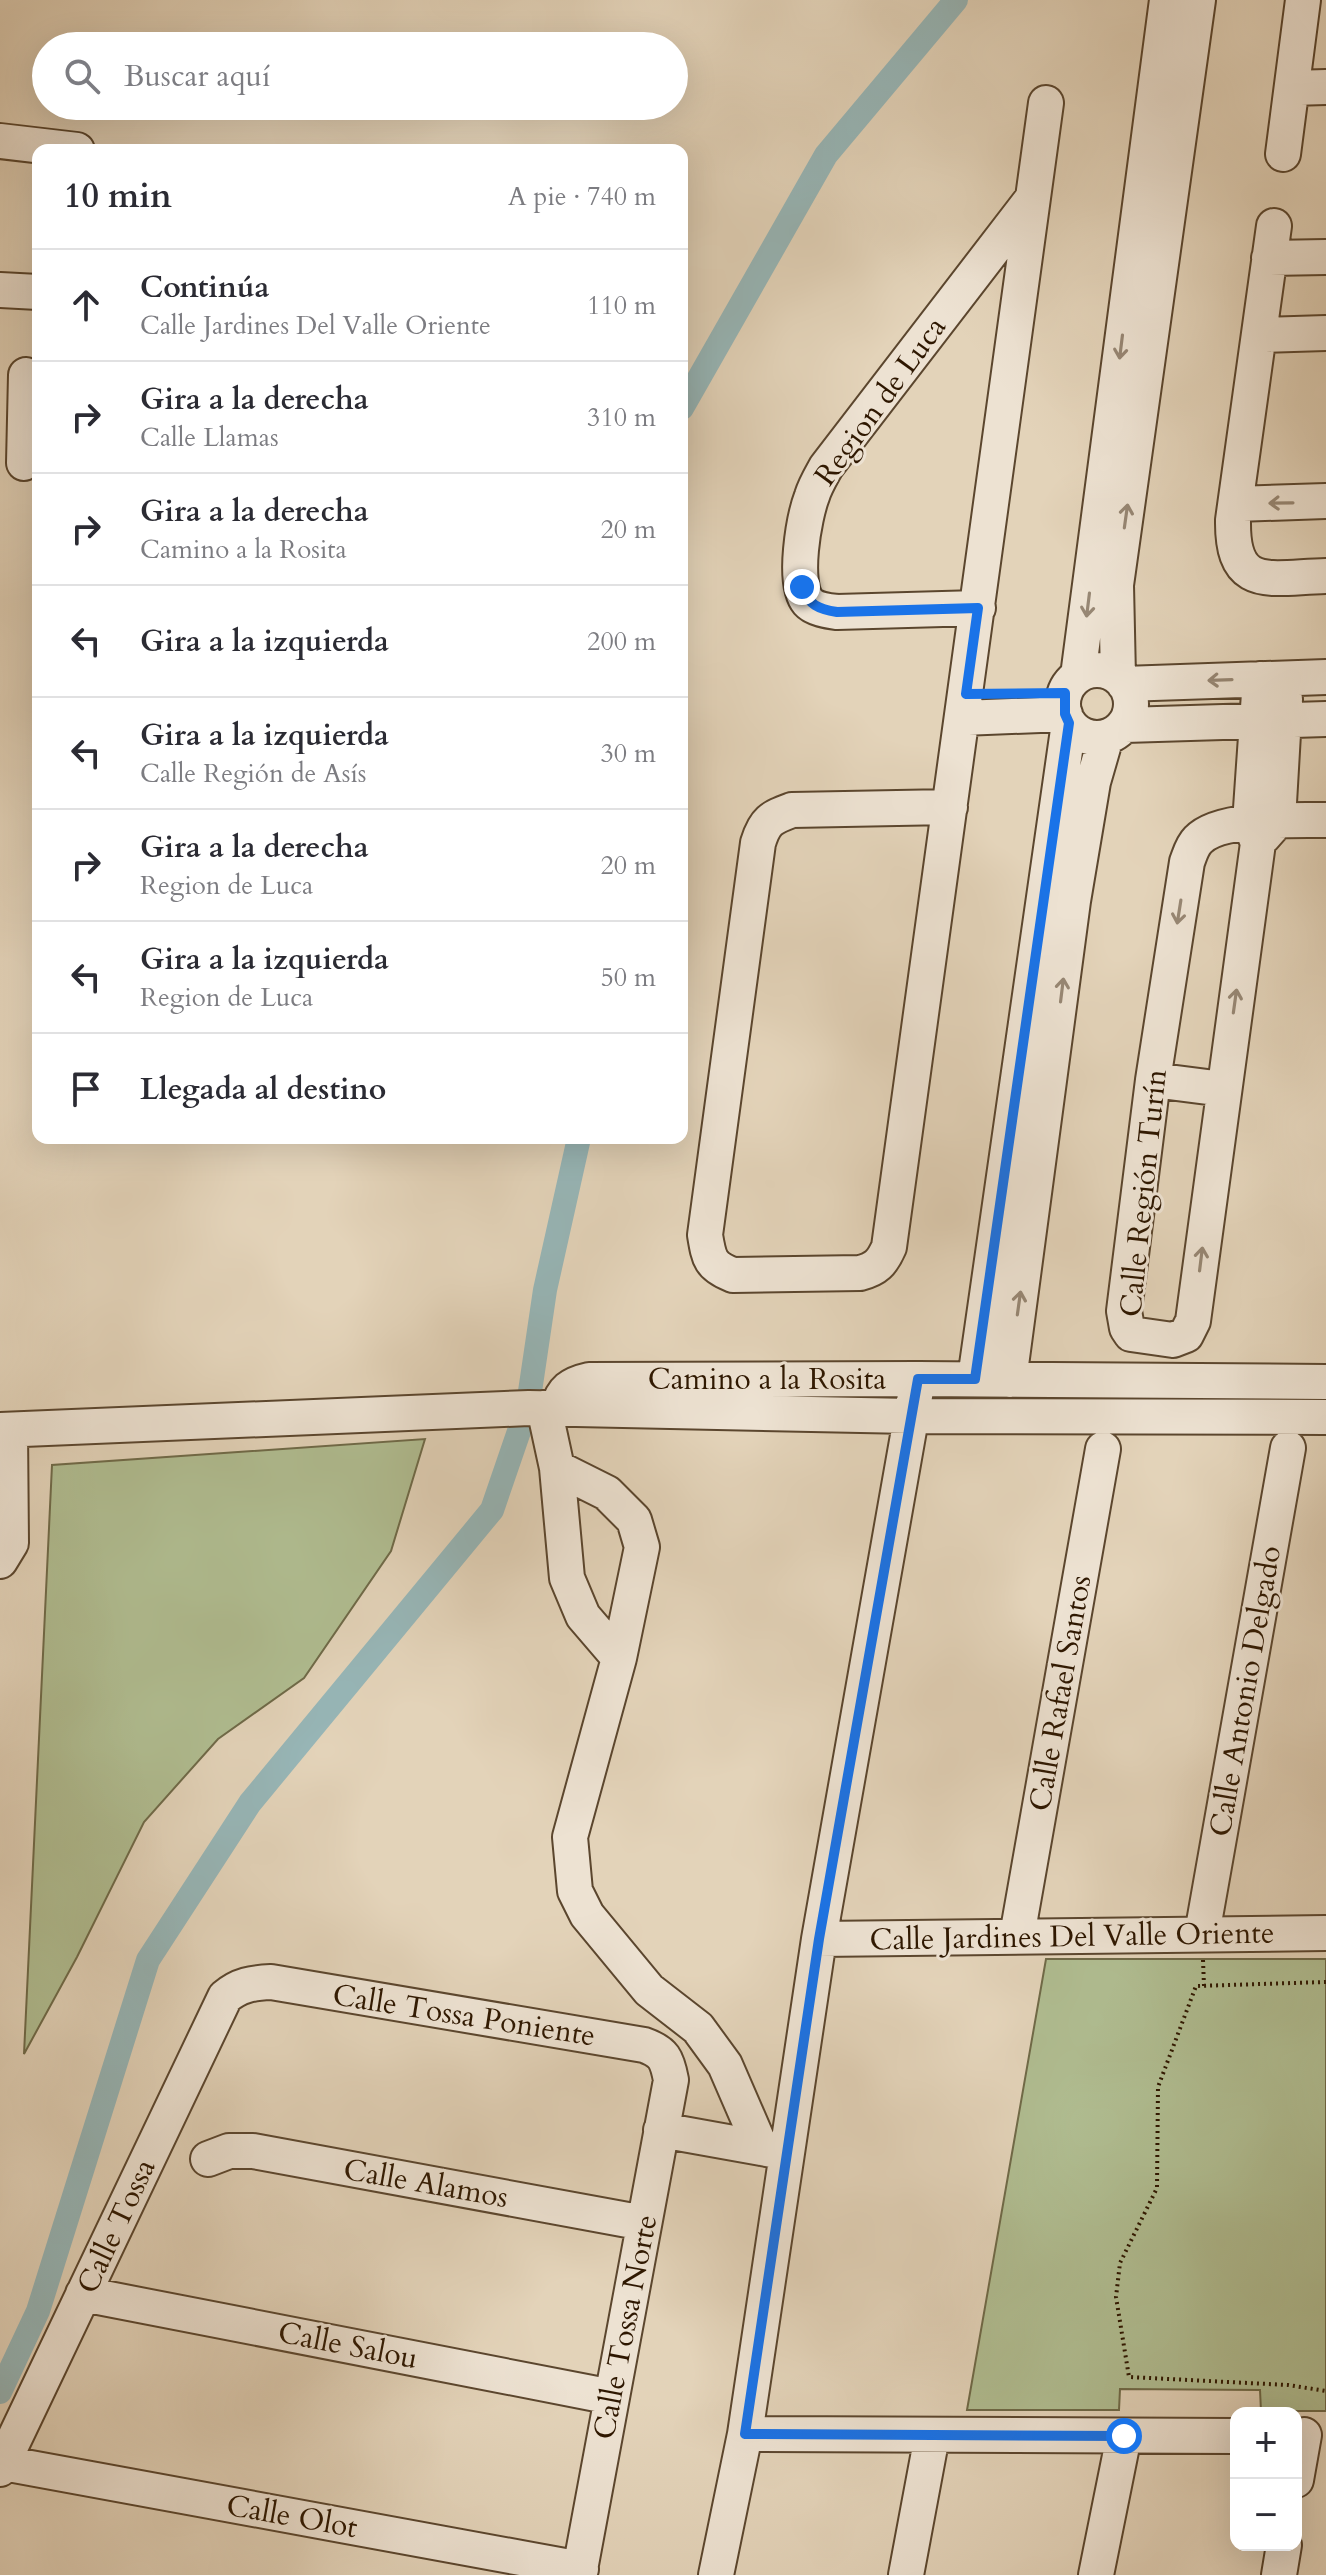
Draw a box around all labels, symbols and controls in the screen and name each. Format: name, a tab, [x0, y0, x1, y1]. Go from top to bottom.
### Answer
search box	[32, 32, 688, 120]
icon: search	[60, 54, 104, 98]
text: Buscar aquí	[124, 56, 270, 97]
text: 10 min	[64, 173, 172, 219]
text: A pie · 740 m	[508, 179, 656, 214]
text: Continúa	[140, 267, 270, 308]
icon: ahead	[64, 283, 108, 327]
text: 110 m	[587, 288, 656, 323]
text: Calle Jardines Del Valle Oriente	[140, 308, 491, 343]
street label: Region de Luca	[805, 308, 956, 494]
one-way arrow	[1113, 334, 1128, 359]
text: Gira a la derecha	[140, 379, 369, 420]
icon: right	[64, 395, 108, 439]
text: 310 m	[587, 400, 656, 435]
text: Calle Llamas	[140, 420, 279, 455]
text: Gira a la derecha	[140, 491, 369, 532]
one-way arrow	[1268, 495, 1295, 510]
one-way arrow	[1119, 503, 1134, 529]
icon: right	[64, 507, 108, 551]
text: 20 m	[600, 512, 656, 547]
text: Camino a la Rosita	[140, 532, 347, 567]
route end	[784, 569, 820, 605]
one-way arrow	[1080, 591, 1095, 618]
icon: left	[64, 619, 108, 663]
text: Gira a la izquierda	[140, 621, 389, 662]
text: 200 m	[587, 624, 656, 659]
one-way arrow	[1207, 673, 1234, 688]
text: Gira a la izquierda	[140, 715, 389, 756]
icon: left	[64, 731, 108, 775]
text: 30 m	[600, 736, 656, 771]
text: Calle Región de Asís	[140, 756, 366, 791]
text: Gira a la derecha	[140, 827, 369, 868]
icon: right	[64, 843, 108, 887]
text: 20 m	[600, 848, 656, 883]
text: Region de Luca	[140, 868, 313, 903]
one-way arrow	[1171, 899, 1186, 924]
text: Gira a la izquierda	[140, 939, 389, 980]
icon: left	[64, 955, 108, 999]
text: 50 m	[600, 960, 656, 995]
one-way arrow	[1054, 977, 1069, 1004]
text: Region de Luca	[140, 980, 313, 1015]
one-way arrow	[1228, 989, 1243, 1014]
icon: arrive	[64, 1067, 108, 1111]
street label: Calle Región Turín	[1110, 1067, 1177, 1319]
text: Llegada al destino	[140, 1069, 386, 1110]
one-way arrow	[1194, 1247, 1209, 1272]
one-way arrow	[1012, 1291, 1027, 1316]
street label: Camino a la Rosita	[648, 1359, 886, 1400]
street label: Calle Antonio Delgado	[1200, 1543, 1291, 1840]
street label: Calle Rafael Santos	[1020, 1572, 1101, 1814]
street label: Calle Jardines Del Valle Oriente	[869, 1912, 1275, 1961]
street label: Calle Tossa Poniente	[330, 1974, 598, 2056]
street label: Calle Alamos	[340, 2149, 511, 2218]
street label: Calle Tossa	[67, 2152, 165, 2300]
street label: Calle Tossa Norte	[584, 2211, 667, 2443]
street label: Calle Salou	[275, 2312, 421, 2379]
map controls	[1230, 2407, 1302, 2551]
button: +	[1230, 2407, 1302, 2479]
route start	[1106, 2418, 1142, 2454]
button: −	[1230, 2479, 1302, 2551]
street label: Calle Olot	[223, 2485, 361, 2548]

